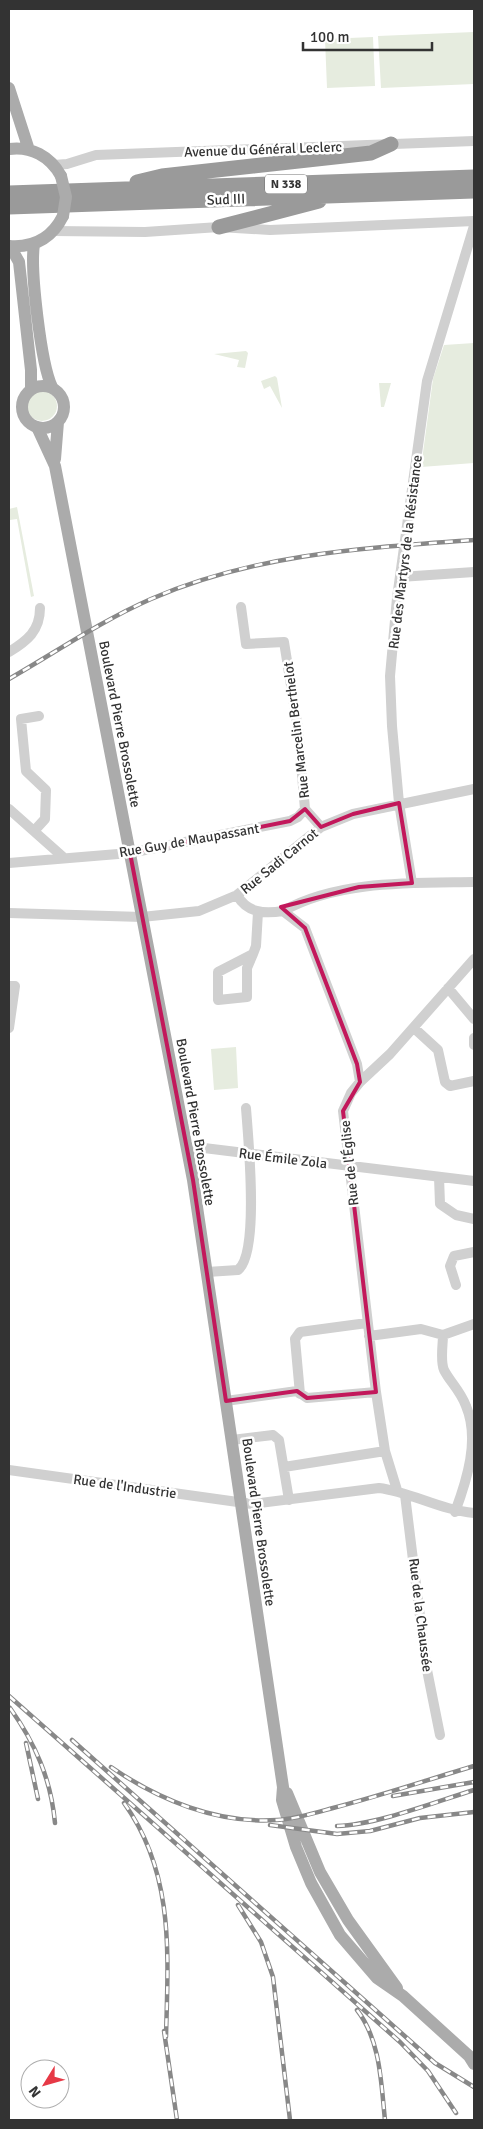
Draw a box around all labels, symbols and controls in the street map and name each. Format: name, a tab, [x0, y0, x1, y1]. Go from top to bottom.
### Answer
scale bar	[303, 20, 432, 52]
text: 100 m	[310, 28, 350, 46]
street label: Avenue du Général Leclerc	[184, 138, 343, 161]
road number: N 338	[265, 174, 307, 193]
street label: Sud III	[207, 190, 245, 209]
street label: Rue des Martyrs de la Résistance	[385, 454, 426, 650]
street label: Boulevard Pierre Brossolette	[95, 639, 144, 809]
street label: Rue Marcelin Berthelot	[280, 660, 313, 799]
street label: Rue Guy de Maupassant	[118, 820, 261, 861]
street label: Rue Sadi Carnot	[237, 825, 322, 898]
street label: Boulevard Pierre Brossolette	[172, 1037, 219, 1207]
street label: Rue de l'Église	[337, 1119, 362, 1207]
street label: Rue Émile Zola	[238, 1145, 328, 1172]
street label: Boulevard Pierre Brossolette	[238, 1437, 279, 1607]
street label: Rue de l'Industrie	[72, 1471, 178, 1502]
street label: Rue de la Chaussée	[405, 1557, 436, 1673]
north arrow	[20, 2059, 70, 2109]
text: N	[25, 2083, 45, 2101]

